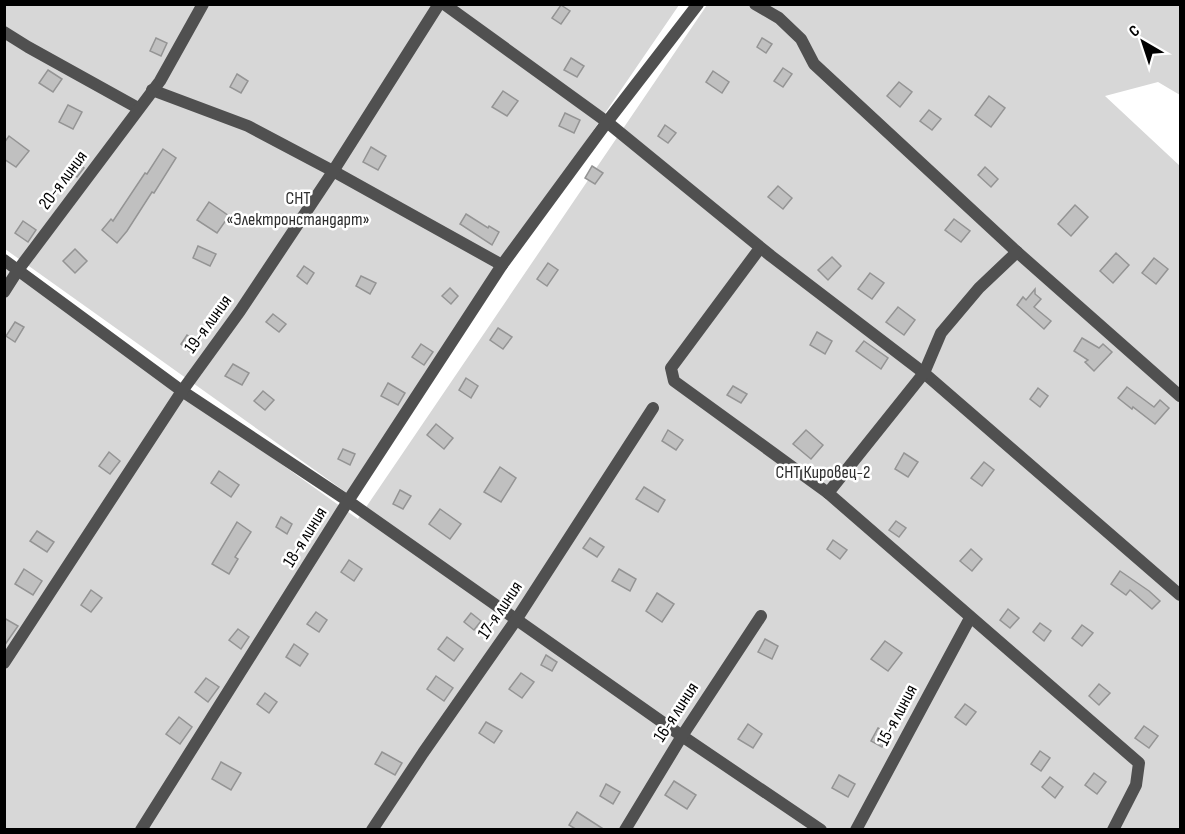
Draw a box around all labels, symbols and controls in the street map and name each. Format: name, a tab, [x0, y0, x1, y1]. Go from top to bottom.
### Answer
north arrow	[1113, 12, 1173, 72]
text: С	[1125, 22, 1144, 41]
street label: 20-я линия	[34, 147, 92, 213]
park label: СНТ «Электронстандарт»	[226, 188, 370, 230]
street label: 19-я линия	[180, 291, 236, 357]
park label: СНТ Кировец-2	[775, 462, 871, 483]
street label: 18-я линия	[278, 503, 332, 571]
street label: 17-я линия	[473, 577, 527, 643]
street label: 16-я линия	[649, 678, 703, 746]
street label: 15-я линия	[872, 681, 922, 749]

